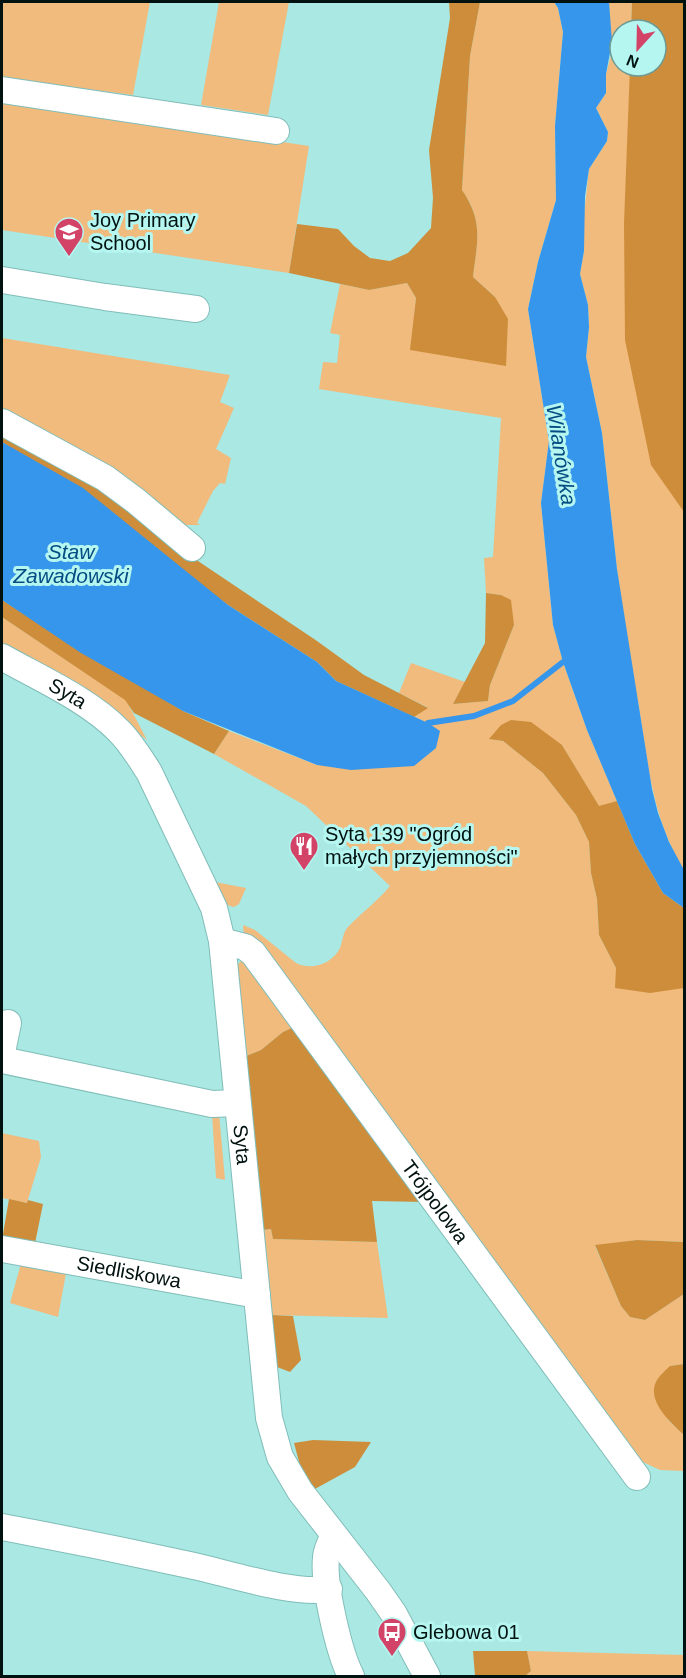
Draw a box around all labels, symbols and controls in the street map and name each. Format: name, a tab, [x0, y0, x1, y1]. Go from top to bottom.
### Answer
north arrow	[608, 18, 668, 78]
text: N	[624, 51, 641, 71]
place label: Joy Primary School	[90, 209, 196, 254]
school or university icon: Joy Primary School	[53, 216, 85, 258]
water label: Wilanówka	[542, 403, 581, 507]
water label: Staw Zawadowski	[12, 540, 130, 587]
street label: Syta	[45, 673, 91, 713]
place label: Syta 139 "Ogród małych przyjemności"	[325, 823, 518, 868]
restaurant icon: Syta 139 "Ogród małych przyjemności"	[288, 830, 320, 872]
street label: Syta	[229, 1123, 255, 1166]
street label: Trójpolowa	[398, 1156, 473, 1248]
street label: Siedliskowa	[75, 1252, 184, 1292]
bus stop icon: Glebowa 01	[376, 1616, 408, 1658]
place label: Glebowa 01	[413, 1621, 520, 1643]

